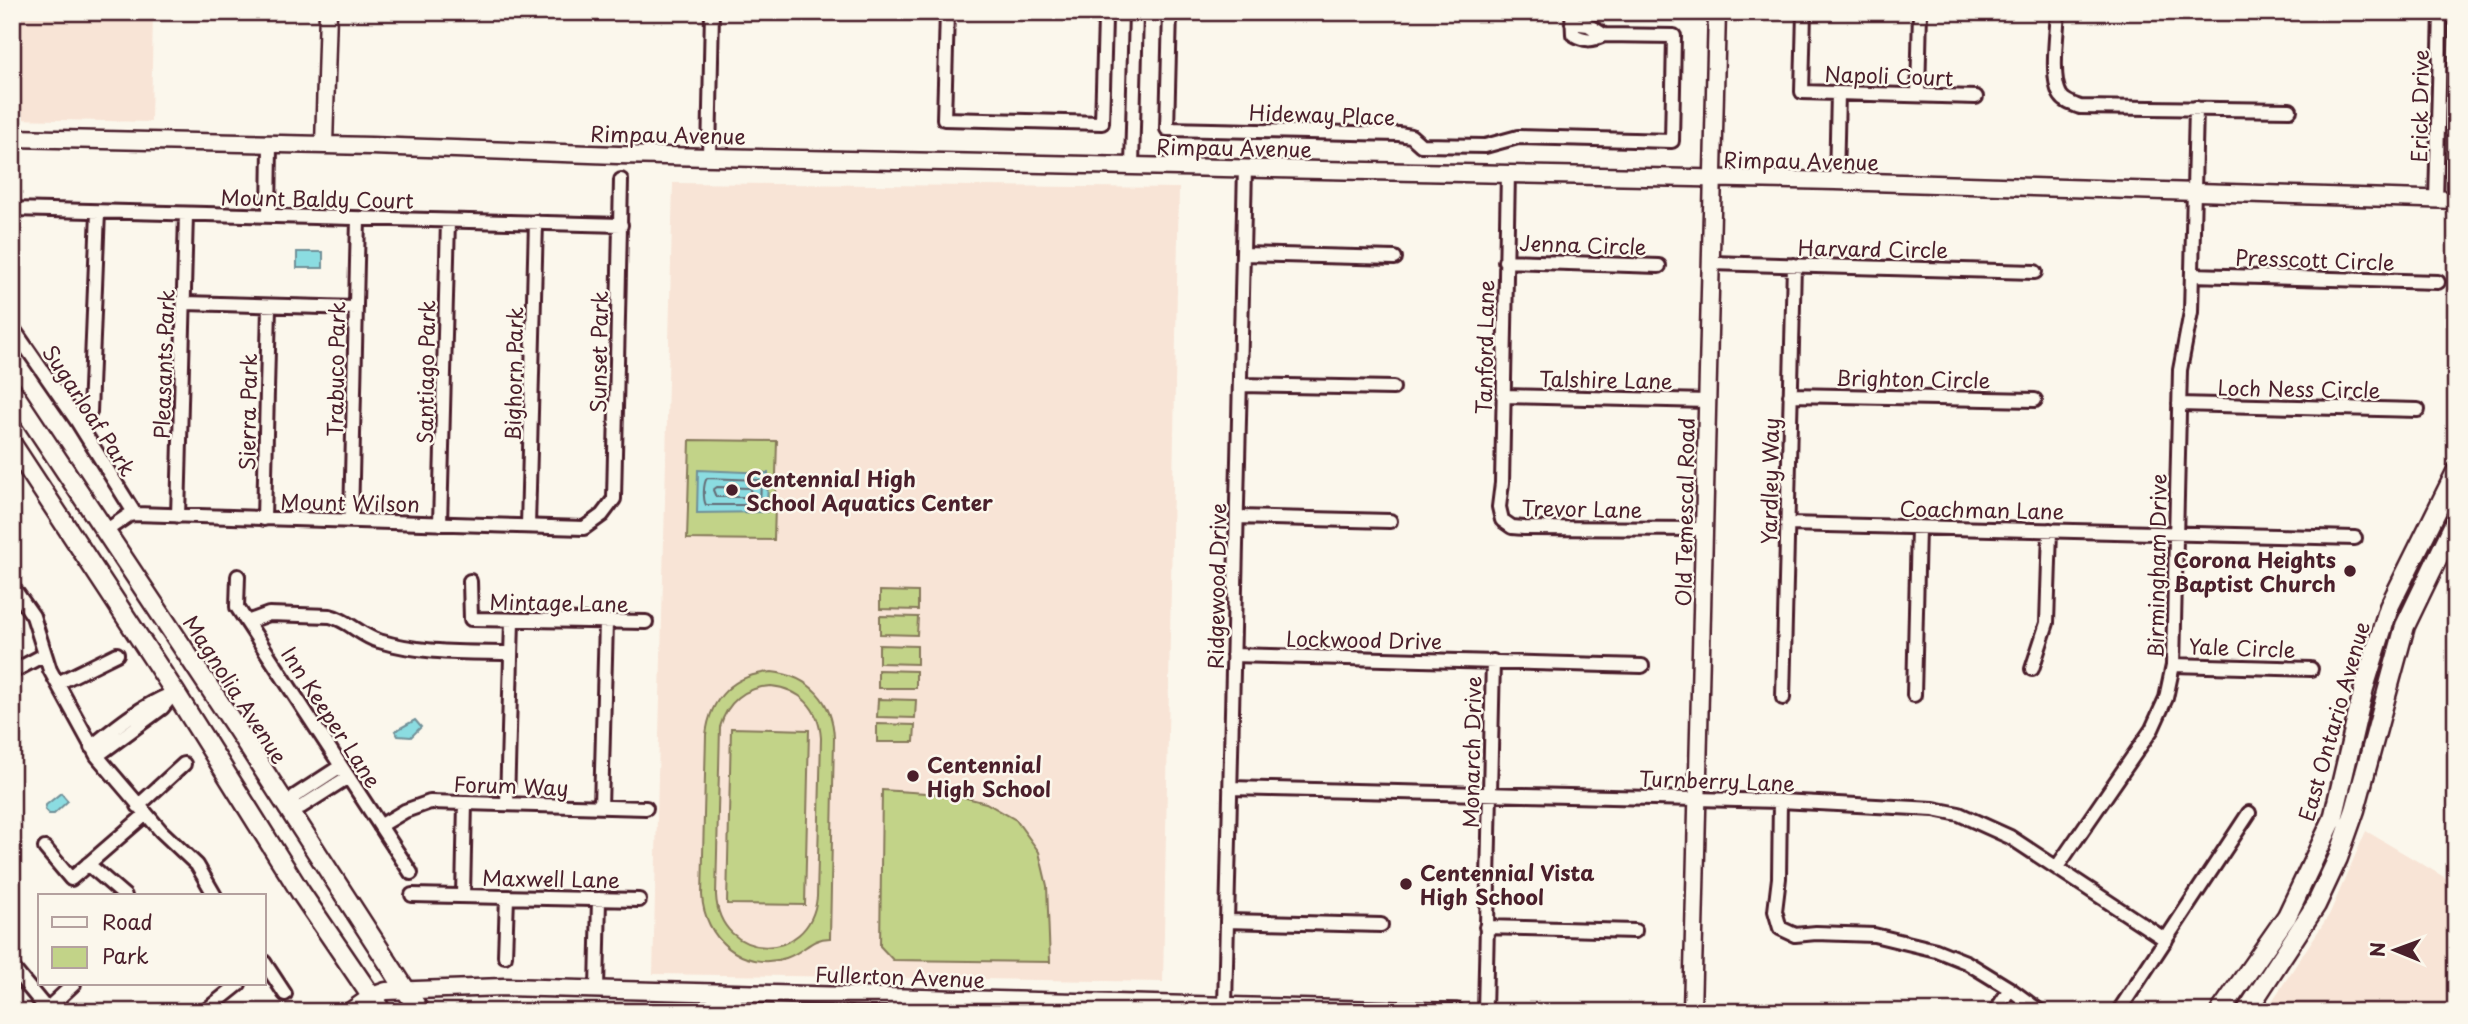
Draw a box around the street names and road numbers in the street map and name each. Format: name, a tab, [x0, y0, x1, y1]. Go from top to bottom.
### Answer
street label: Erick Drive	[2402, 49, 2436, 163]
street label: Napoli Court	[1824, 57, 1954, 93]
street label: Hideway Place	[1248, 95, 1396, 133]
street label: Rimpau Avenue	[590, 117, 746, 151]
street label: Rimpau Avenue	[1156, 130, 1312, 164]
street label: Rimpau Avenue	[1723, 143, 1879, 177]
street label: Mount Baldy Court	[220, 180, 414, 216]
street label: Jenna Circle	[1519, 226, 1647, 262]
street label: Harvard Circle	[1797, 231, 1949, 265]
street label: Presscott Circle	[2235, 240, 2395, 278]
street label: Tanford Lane	[1467, 279, 1501, 415]
street label: Pleasants Park	[144, 288, 182, 440]
street label: Sunset Park	[581, 290, 615, 413]
street label: Santiago Park	[408, 300, 442, 444]
street label: Trabuco Park	[318, 301, 352, 437]
street label: Bighorn Park	[496, 306, 530, 441]
street label: Sugarloaf Park	[35, 338, 145, 482]
street label: Sierra Park	[230, 353, 264, 471]
street label: Brighton Circle	[1835, 361, 1991, 395]
street label: Talshire Lane	[1539, 362, 1673, 396]
street label: Loch Ness Circle	[2217, 371, 2381, 405]
street label: Old Temescal Road	[1666, 417, 1702, 607]
street label: Yardley Way	[1752, 417, 1786, 545]
street label: Birmingham Drive	[2138, 473, 2174, 659]
street label: Mount Wilson	[280, 485, 420, 519]
street label: Trevor Lane	[1521, 491, 1643, 525]
street label: Coachman Lane	[1899, 492, 2065, 526]
street label: Ridgewood Drive	[1199, 503, 1233, 669]
street label: Mintage Lane	[489, 585, 629, 619]
street label: Magnolia Avenue	[176, 608, 296, 770]
street label: East Ontario Avenue	[2289, 617, 2377, 825]
street label: Lockwood Drive	[1286, 622, 1442, 656]
street label: Yale Circle	[2188, 629, 2296, 665]
street label: Inn Keeper Lane	[274, 640, 390, 794]
street label: Monarch Drive	[1454, 676, 1488, 828]
street label: Turnberry Lane	[1638, 761, 1796, 799]
street label: Forum Way	[453, 767, 569, 803]
street label: Maxwell Lane	[482, 861, 620, 895]
street label: Fullerton Avenue	[815, 957, 985, 995]

